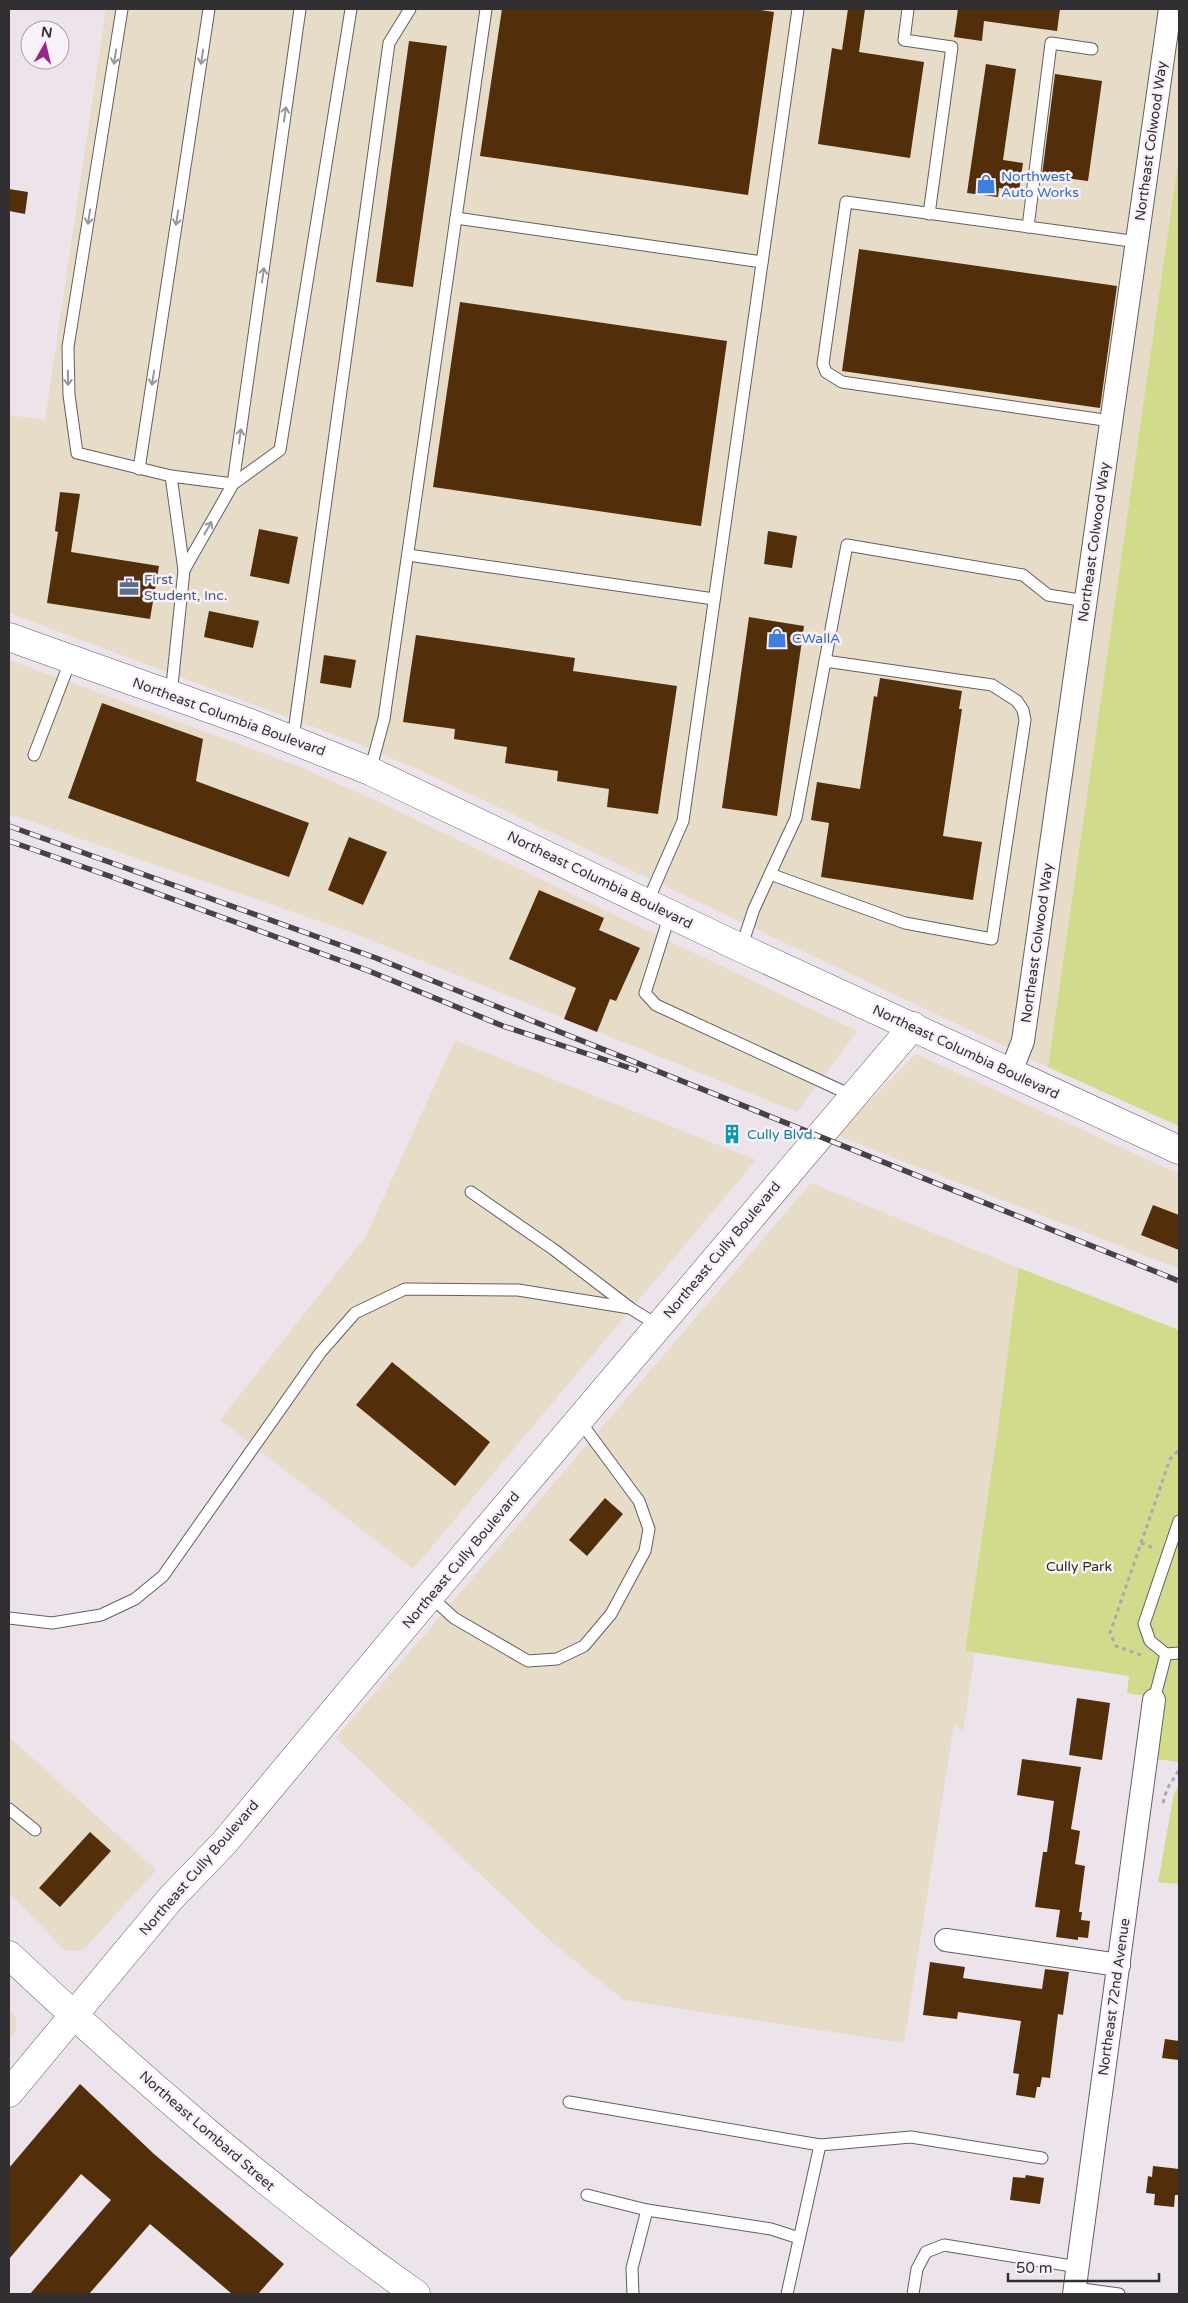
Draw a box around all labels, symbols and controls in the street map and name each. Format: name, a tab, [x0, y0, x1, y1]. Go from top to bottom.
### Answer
north arrow	[20, 20, 70, 70]
text: N	[40, 23, 53, 42]
one-way arrow	[109, 49, 119, 65]
one-way arrow	[196, 49, 206, 65]
street label: Northeast Colwood Way	[1131, 60, 1171, 222]
one-way arrow	[281, 106, 291, 122]
place label: Northwest Auto Works	[1001, 168, 1079, 201]
shop icon: Northwest Auto Works	[975, 173, 997, 195]
one-way arrow	[84, 209, 94, 225]
one-way arrow	[172, 209, 182, 225]
one-way arrow	[258, 267, 268, 283]
one-way arrow	[64, 370, 73, 386]
one-way arrow	[147, 370, 157, 386]
one-way arrow	[235, 428, 245, 444]
street label: Northeast Colwood Way	[1074, 461, 1114, 623]
one-way arrow	[203, 521, 213, 535]
place label: First Student, Inc.	[144, 571, 227, 604]
office icon: First Student, Inc.	[118, 576, 140, 598]
shop icon: CWallA	[766, 627, 788, 649]
place label: CWallA	[792, 630, 841, 647]
street label: Northeast Columbia Boulevard	[130, 674, 328, 760]
street label: Northeast Columbia Boulevard	[505, 828, 695, 932]
street label: Northeast Colwood Way	[1017, 862, 1057, 1024]
street label: Northeast Columbia Boulevard	[870, 1001, 1062, 1103]
building icon: Cully Blvd.	[721, 1123, 743, 1145]
place label: Cully Blvd.	[747, 1126, 816, 1143]
street label: Northeast Cully Boulevard	[660, 1178, 784, 1322]
street label: Northeast Cully Boulevard	[399, 1488, 523, 1632]
park label: Cully Park	[1046, 1558, 1112, 1575]
street label: Northeast Cully Boulevard	[136, 1797, 262, 1939]
street label: Northeast 72nd Avenue	[1095, 1917, 1133, 2077]
street label: Northeast Lombard Street	[136, 2068, 279, 2195]
scale bar	[1008, 2250, 1159, 2282]
text: 50 m	[1016, 2259, 1053, 2277]

